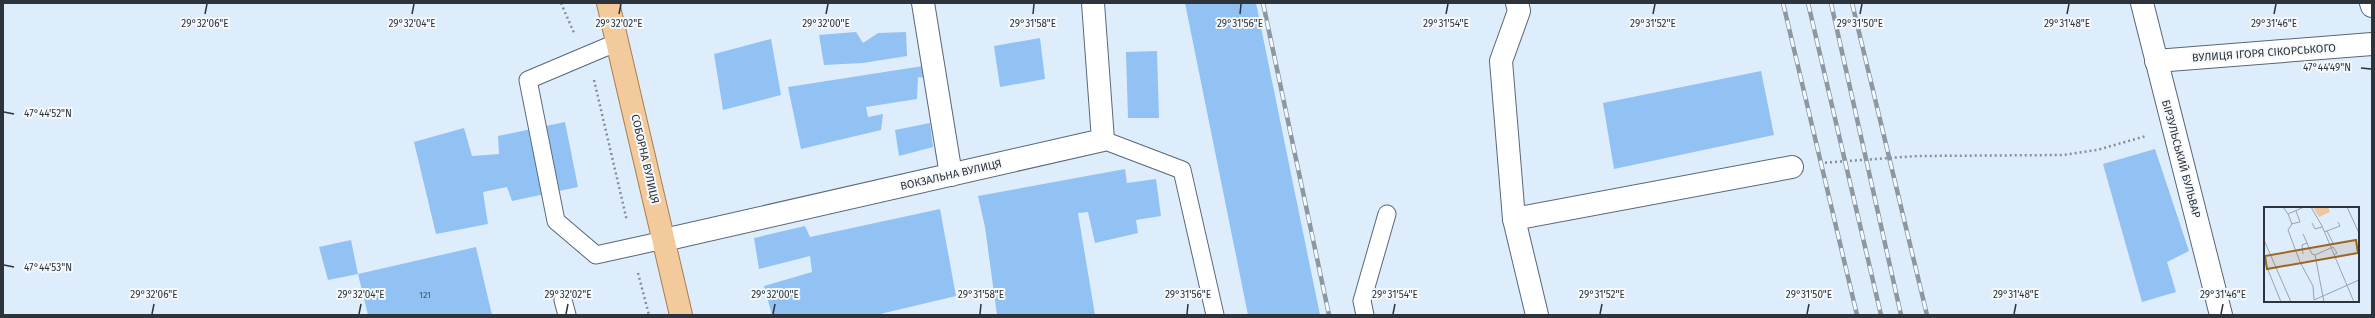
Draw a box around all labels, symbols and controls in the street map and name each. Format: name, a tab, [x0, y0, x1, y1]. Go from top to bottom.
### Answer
text: 29°32'06"E	[181, 18, 229, 30]
text: 29°32'04"E	[389, 18, 436, 30]
text: 29°32'02"E	[595, 18, 643, 30]
text: 29°32'00"E	[802, 18, 850, 30]
text: 29°31'58"E	[1010, 18, 1056, 30]
text: 29°31'56"E	[1217, 18, 1263, 30]
text: 29°31'54"E	[1423, 18, 1469, 30]
text: 29°31'52"E	[1630, 18, 1676, 30]
text: 29°31'50"E	[1837, 18, 1883, 30]
text: 29°31'48"E	[2044, 18, 2090, 30]
text: 29°31'46"E	[2251, 18, 2297, 30]
street label: ВУЛИЦЯ ІГОРЯ СІКОРСЬКОГО	[2192, 41, 2336, 65]
text: 47°44'49"N	[2303, 62, 2351, 74]
street label: БІРЗУЛЬСЬКИЙ БУЛЬВАР	[2159, 98, 2203, 220]
text: 47°44'52"N	[24, 108, 72, 120]
street label: СОБОРНА ВУЛИЦЯ	[628, 113, 662, 205]
street label: ВОКЗАЛЬНА ВУЛИЦЯ	[899, 157, 1003, 193]
inset map	[2264, 207, 2359, 302]
text: 47°44'53"N	[24, 262, 72, 274]
text: 29°32'06"E	[130, 289, 178, 301]
text: 29°32'04"E	[338, 289, 385, 301]
text: 29°32'02"E	[544, 289, 592, 301]
text: 29°32'00"E	[751, 289, 799, 301]
text: 29°31'58"E	[958, 289, 1004, 301]
text: 29°31'56"E	[1165, 289, 1211, 301]
text: 29°31'54"E	[1372, 289, 1418, 301]
text: 29°31'52"E	[1579, 289, 1625, 301]
text: 29°31'50"E	[1786, 289, 1832, 301]
text: 29°31'48"E	[1993, 289, 2039, 301]
text: 29°31'46"E	[2200, 289, 2246, 301]
house number: 121	[419, 290, 431, 300]

